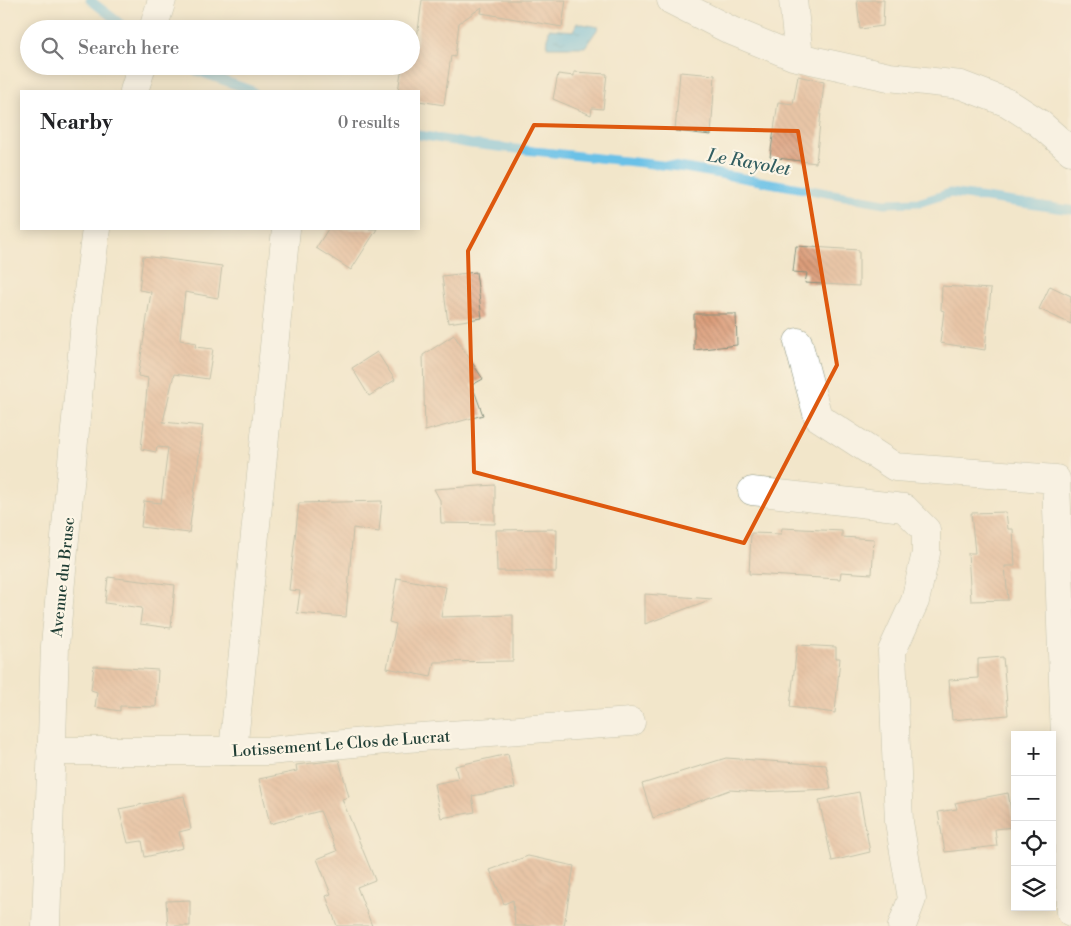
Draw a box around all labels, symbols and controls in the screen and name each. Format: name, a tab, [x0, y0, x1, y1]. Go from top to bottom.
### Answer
search box	[20, 20, 420, 75]
icon: search	[38, 34, 66, 62]
text: Search here	[78, 36, 179, 60]
text: Nearby	[40, 110, 113, 136]
text: 0 results	[338, 113, 400, 133]
water label: Le Rayolet	[705, 144, 793, 181]
street label: Avenue du Brusc	[47, 516, 79, 639]
street label: Lotissement Le Clos de Lucrat	[231, 726, 451, 762]
map controls	[1011, 731, 1056, 911]
button: +	[1011, 731, 1056, 776]
button: −	[1011, 776, 1056, 821]
button: locate	[1011, 821, 1056, 866]
button: layers	[1011, 866, 1056, 911]

